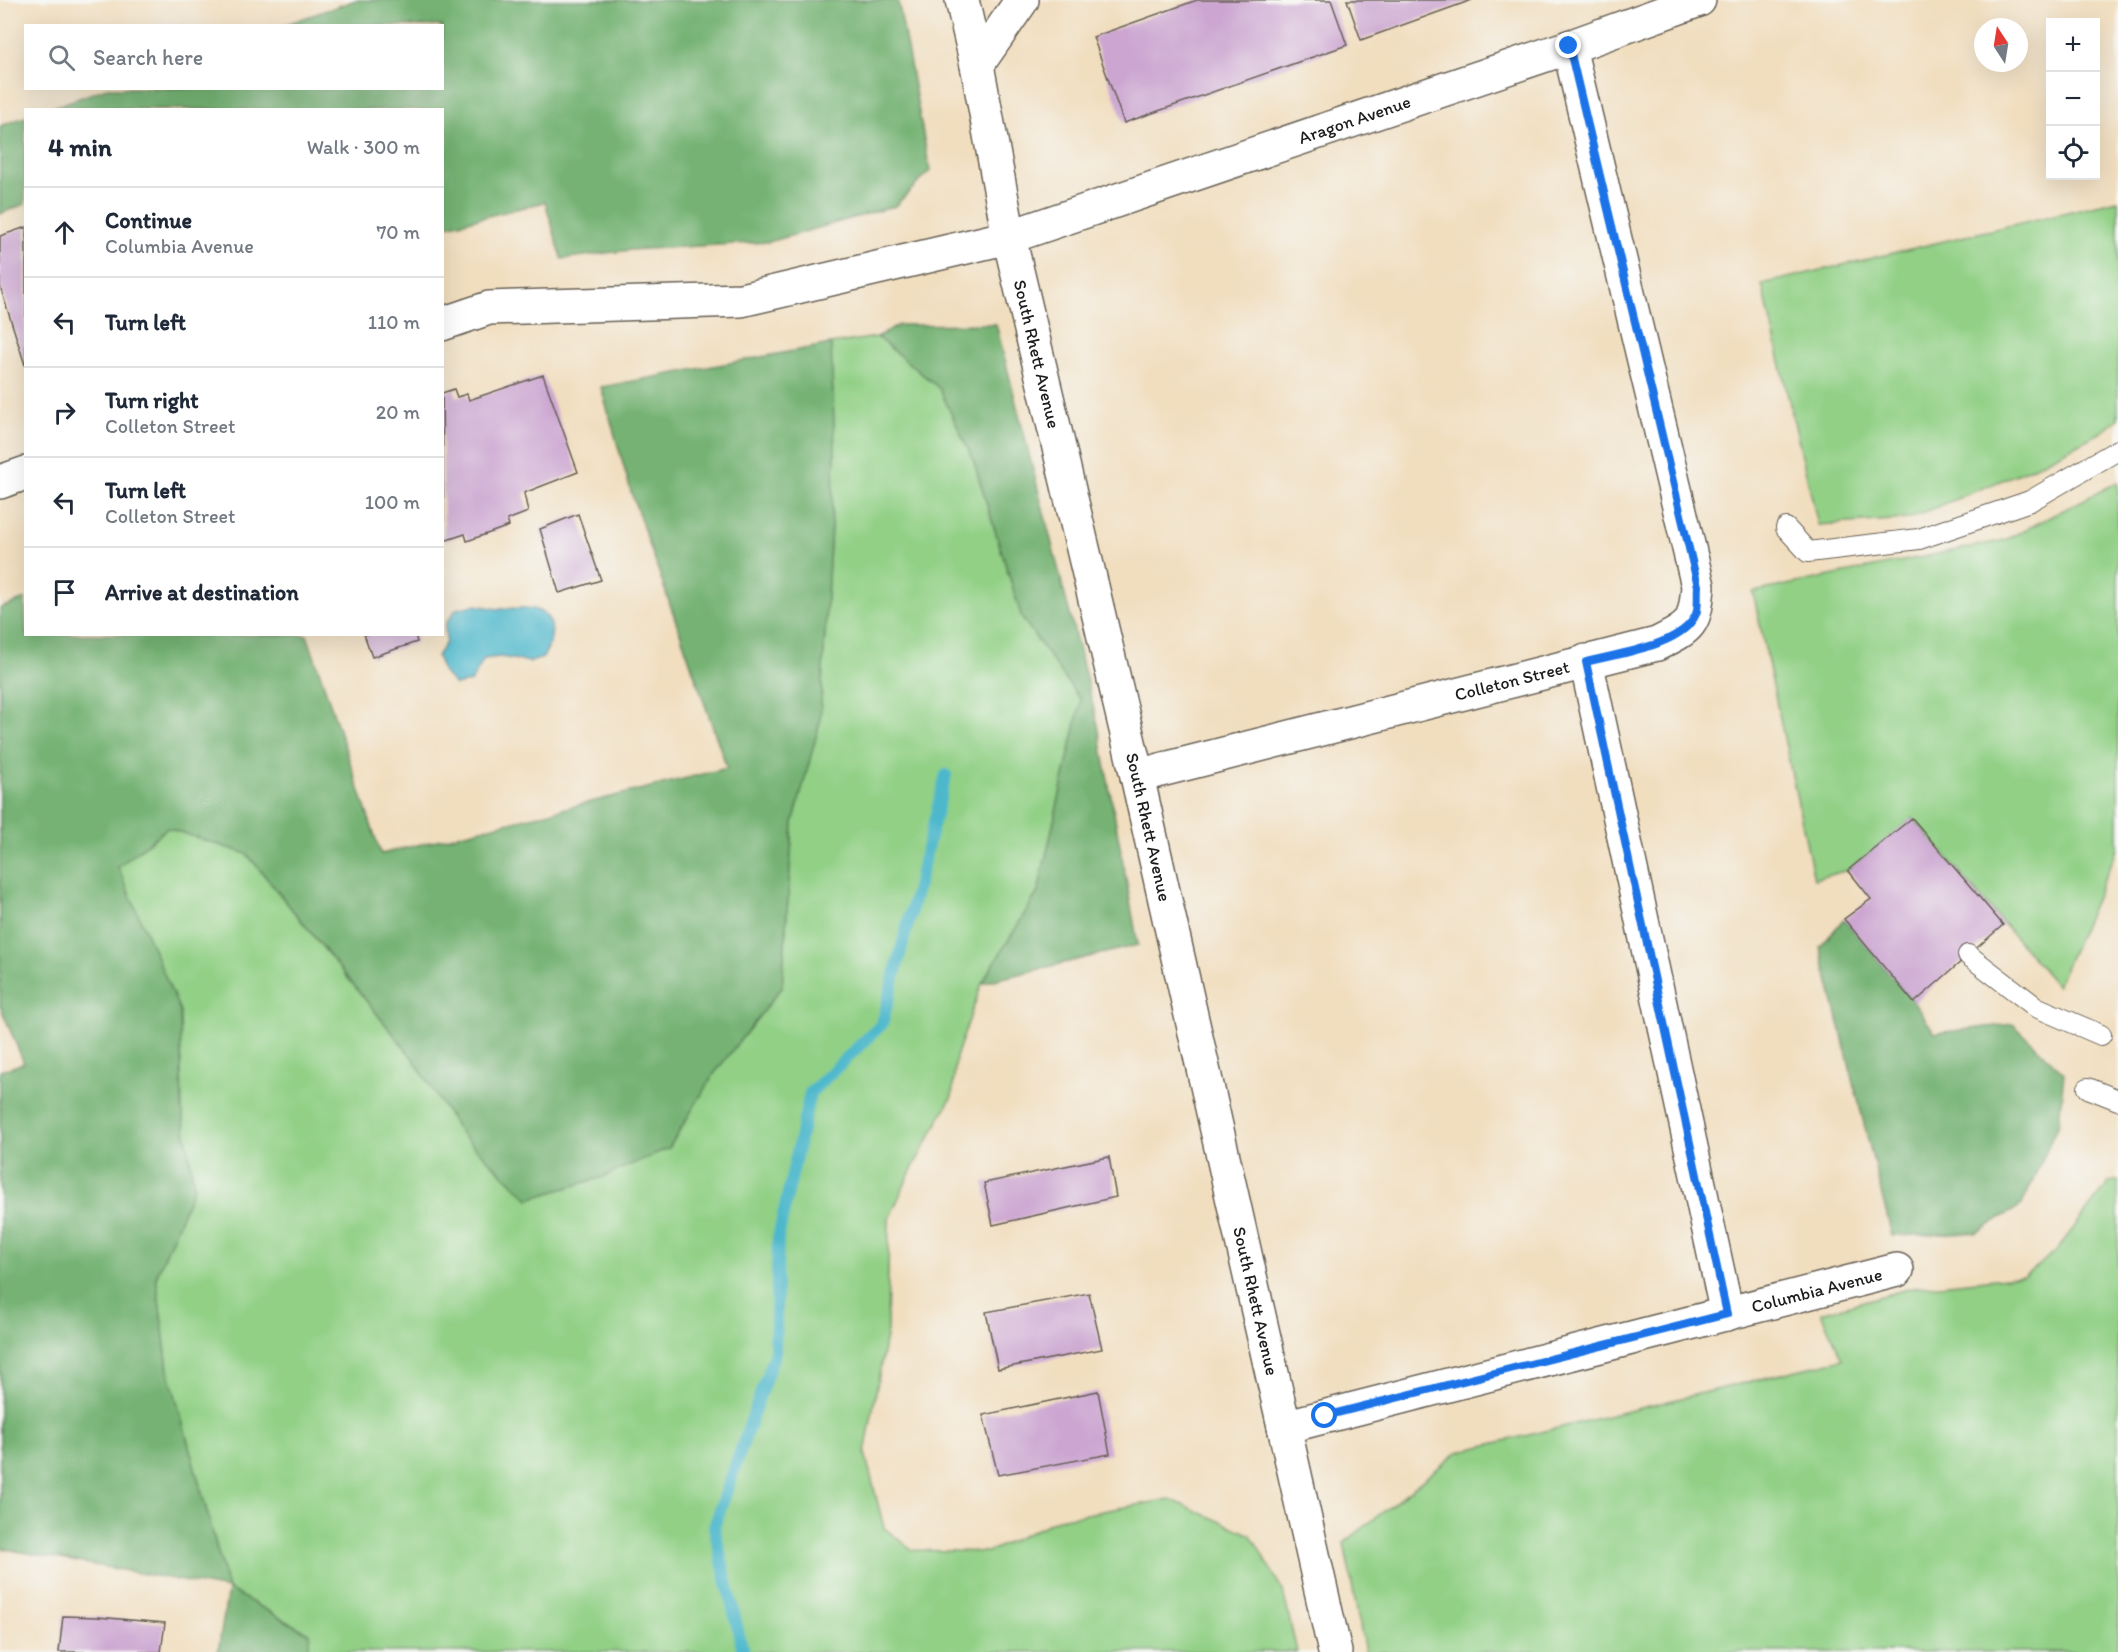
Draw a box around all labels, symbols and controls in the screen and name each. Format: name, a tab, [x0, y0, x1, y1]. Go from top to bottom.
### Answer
north arrow	[1974, 18, 2028, 72]
map controls	[2046, 18, 2100, 180]
button: +	[2046, 18, 2100, 72]
search box	[24, 24, 444, 90]
route end	[1555, 32, 1581, 58]
icon: search	[45, 41, 78, 74]
text: Search here	[93, 44, 203, 71]
button: −	[2046, 72, 2100, 126]
street label: Aragon Avenue	[1296, 91, 1414, 149]
button: locate	[2046, 126, 2100, 180]
text: 4 min	[48, 131, 112, 163]
text: Walk · 300 m	[307, 135, 420, 159]
text: Continue	[105, 207, 192, 234]
icon: ahead	[48, 216, 81, 249]
text: 70 m	[376, 220, 420, 244]
text: Columbia Avenue	[105, 234, 254, 258]
street label: South Rhett Avenue	[1009, 278, 1065, 431]
icon: left	[48, 306, 81, 339]
text: Turn left	[105, 309, 186, 336]
text: 110 m	[368, 310, 420, 334]
text: Turn right	[105, 387, 199, 414]
icon: right	[48, 396, 81, 429]
text: 20 m	[376, 400, 420, 424]
text: Colleton Street	[105, 414, 236, 438]
text: Turn left	[105, 477, 186, 504]
icon: left	[48, 486, 81, 519]
text: 100 m	[365, 490, 420, 514]
text: Colleton Street	[105, 504, 236, 528]
icon: arrive	[48, 576, 81, 609]
text: Arrive at destination	[105, 579, 299, 606]
street label: Colleton Street	[1452, 656, 1572, 706]
street label: South Rhett Avenue	[1121, 751, 1176, 904]
street label: South Rhett Avenue	[1228, 1225, 1283, 1378]
street label: Columbia Avenue	[1749, 1263, 1884, 1318]
route start	[1311, 1402, 1337, 1428]

